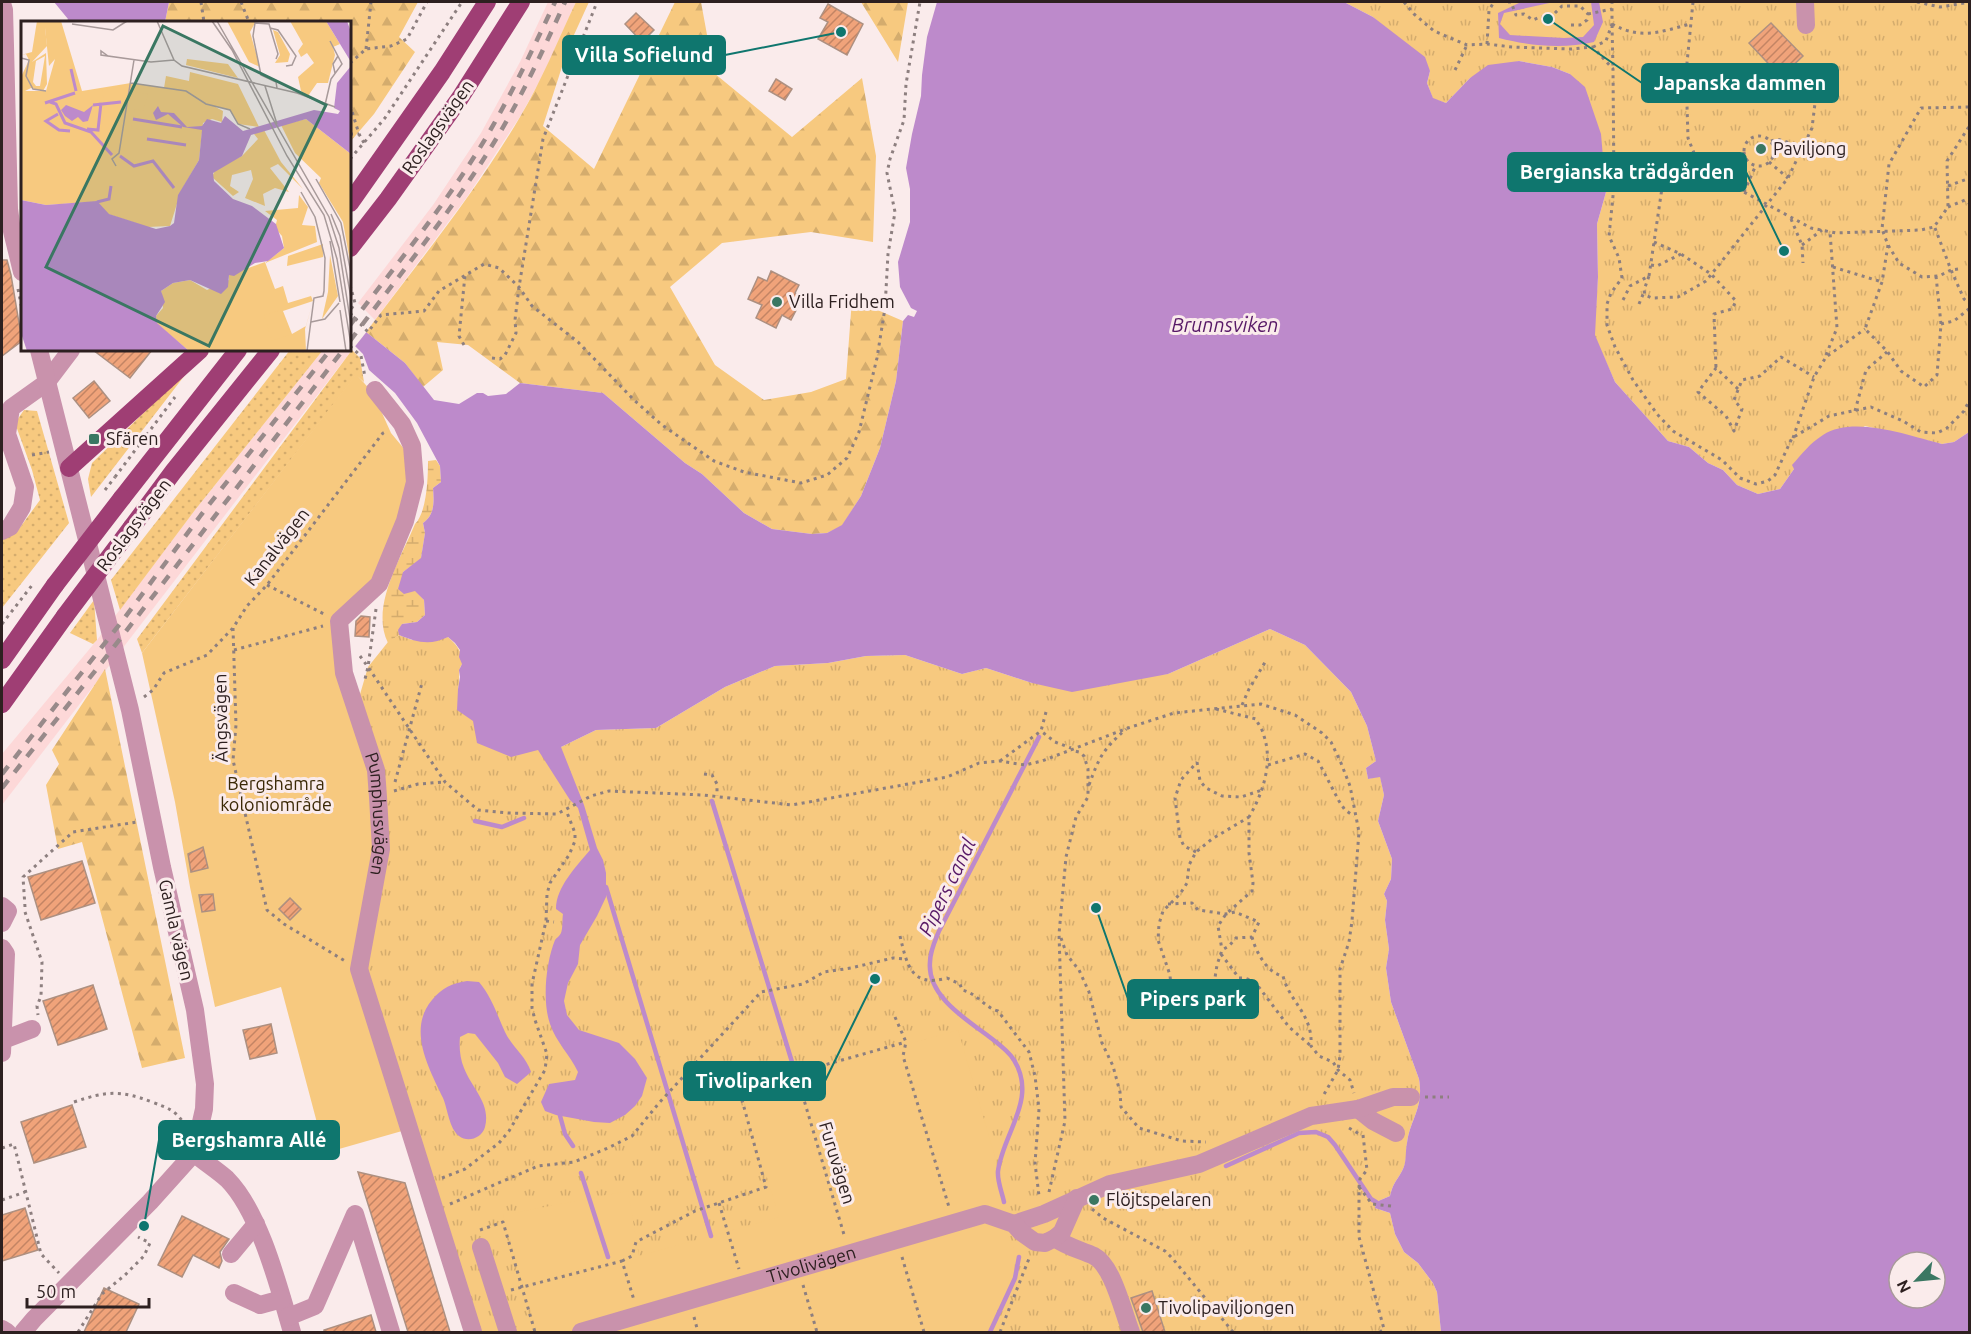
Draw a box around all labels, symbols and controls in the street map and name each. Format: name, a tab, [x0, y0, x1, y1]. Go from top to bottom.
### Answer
inset map	[21, 21, 351, 351]
callout: Villa Sofielund	[563, 36, 725, 74]
text: Villa Sofielund	[575, 43, 713, 66]
callout: Japanska dammen	[1642, 64, 1838, 102]
text: Japanska dammen	[1654, 71, 1826, 94]
street label: Roslagsvägen	[397, 76, 477, 177]
place label: Paviljong	[1773, 138, 1846, 158]
marker: Paviljong	[1754, 142, 1768, 156]
callout: Bergianska trädgården	[1508, 153, 1746, 191]
text: Bergianska trädgården	[1520, 160, 1734, 183]
place label: Villa Fridhem	[789, 291, 895, 311]
marker: Villa Fridhem	[770, 295, 784, 309]
water label: Brunnsviken	[1171, 313, 1279, 336]
place label: Sfären	[106, 428, 159, 448]
marker: Sfären	[87, 432, 101, 446]
street label: Roslagsvägen	[92, 474, 174, 574]
street label: Kanalvägen	[240, 504, 313, 589]
street label: Ängsvägen	[209, 673, 231, 763]
street label: Pumphusvägen	[362, 749, 392, 877]
park label: Bergshamra koloniområde	[220, 773, 332, 814]
water label: Pipers canal	[913, 834, 980, 939]
street label: Gamla vägen	[156, 877, 198, 982]
callout: Pipers park	[1128, 980, 1258, 1018]
text: Pipers park	[1140, 987, 1246, 1010]
callout: Tivoliparken	[684, 1062, 825, 1100]
text: Tivoliparken	[696, 1069, 812, 1092]
street label: Furuvägen	[816, 1119, 860, 1206]
callout: Bergshamra Allé	[159, 1121, 339, 1159]
text: Bergshamra Allé	[171, 1128, 327, 1151]
place label: Flöjtspelaren	[1106, 1189, 1211, 1209]
marker: Flöjtspelaren	[1087, 1193, 1101, 1207]
street label: Tivolivägen	[764, 1241, 858, 1286]
north arrow	[1887, 1250, 1947, 1310]
scale bar	[27, 1271, 148, 1309]
text: N	[1893, 1277, 1914, 1296]
text: 50 m	[36, 1281, 76, 1301]
place label: Tivolipaviljongen	[1158, 1297, 1295, 1317]
marker: Tivolipaviljongen	[1139, 1301, 1153, 1315]

